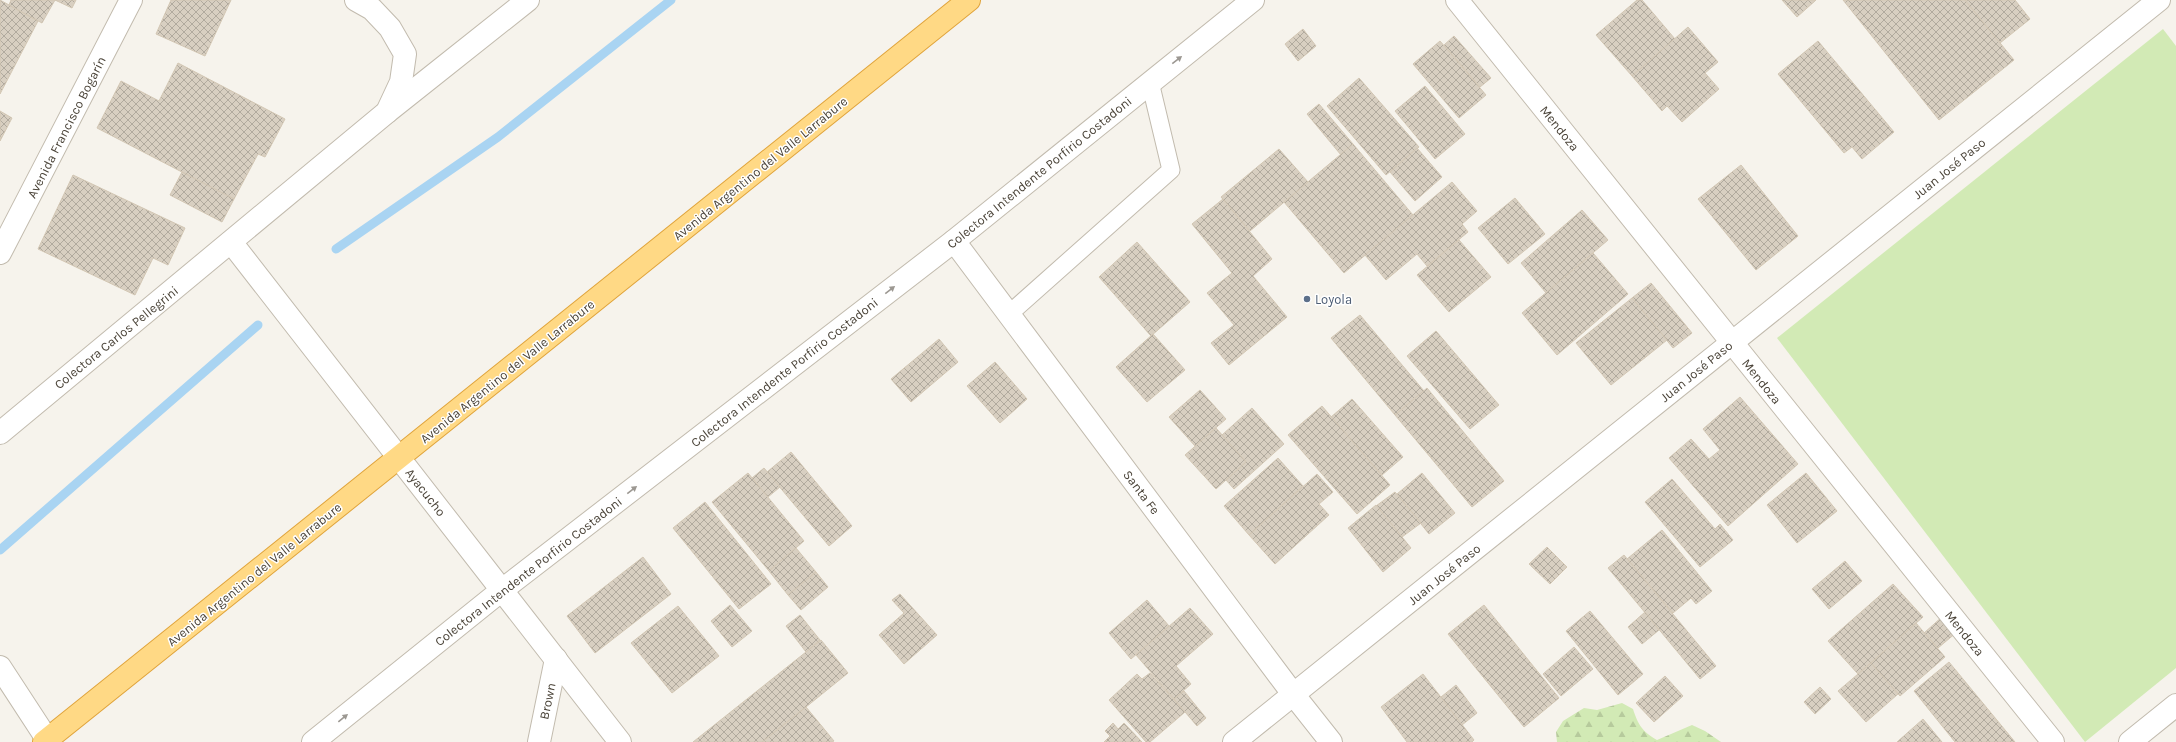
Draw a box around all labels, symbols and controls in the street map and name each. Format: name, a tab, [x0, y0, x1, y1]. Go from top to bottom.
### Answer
street label: Avenida Francisco Bogarín	[24, 54, 109, 201]
one-way arrow	[1172, 56, 1183, 65]
street label: Avenida Argentino del Valle Larrabure	[670, 93, 851, 243]
street label: Colectora Intendente Porfirio Costadoni	[944, 93, 1135, 252]
street label: Mendoza	[1537, 103, 1582, 154]
street label: Juan José Paso	[1910, 135, 1988, 202]
street label: Colectora Carlos Pellegrini	[51, 283, 181, 392]
one-way arrow	[885, 286, 896, 295]
place label: Loyola	[1315, 292, 1352, 307]
marker: Loyola	[1302, 294, 1312, 304]
street label: Colectora Intendente Porfirio Costadoni	[688, 295, 881, 450]
street label: Avenida Argentino del Valle Larrabure	[417, 296, 598, 446]
street label: Juan José Paso	[1657, 338, 1735, 405]
street label: Mendoza	[1739, 356, 1784, 407]
street label: Ayacucho	[402, 465, 449, 519]
street label: Santa Fe	[1120, 467, 1163, 517]
one-way arrow	[627, 486, 638, 494]
street label: Colectora Intendente Porfirio Costadoni	[432, 494, 625, 649]
street label: Avenida Argentino del Valle Larrabure	[164, 499, 345, 649]
street label: Juan José Paso	[1405, 541, 1483, 608]
street label: Mendoza	[1942, 608, 1987, 659]
street label: Brown	[536, 681, 559, 721]
one-way arrow	[338, 713, 349, 722]

